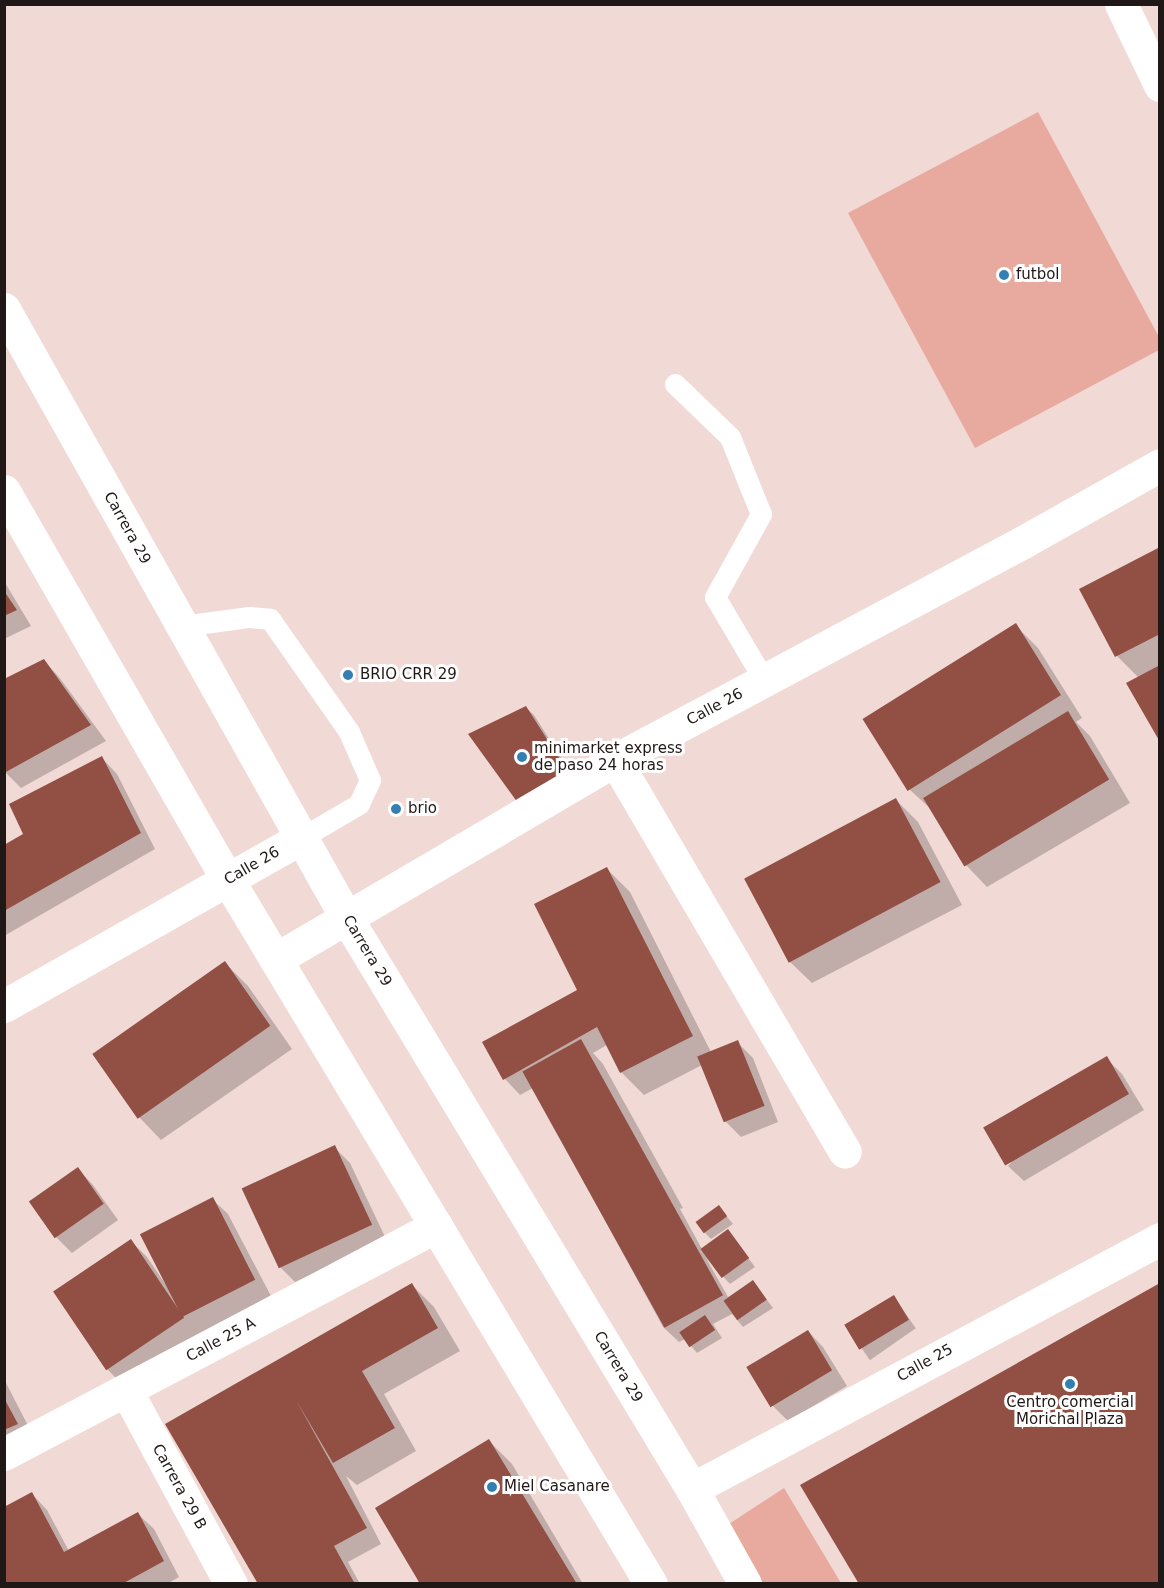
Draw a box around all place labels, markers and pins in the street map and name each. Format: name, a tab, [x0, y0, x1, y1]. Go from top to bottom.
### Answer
place label: futbol	[1016, 266, 1060, 284]
marker: futbol	[997, 268, 1011, 282]
place label: BRIO CRR 29	[360, 666, 457, 684]
marker: BRIO CRR 29	[341, 668, 355, 682]
place label: minimarket express de paso 24 horas	[534, 739, 683, 774]
marker: minimarket express de paso 24 horas	[515, 750, 529, 764]
place label: brio	[408, 800, 437, 818]
marker: brio	[389, 802, 403, 816]
marker: Centro comercial Morichal Plaza	[1063, 1377, 1077, 1391]
place label: Centro comercial Morichal Plaza	[1006, 1393, 1134, 1428]
place label: Miel Casanare	[504, 1478, 610, 1496]
marker: Miel Casanare	[485, 1480, 499, 1494]

